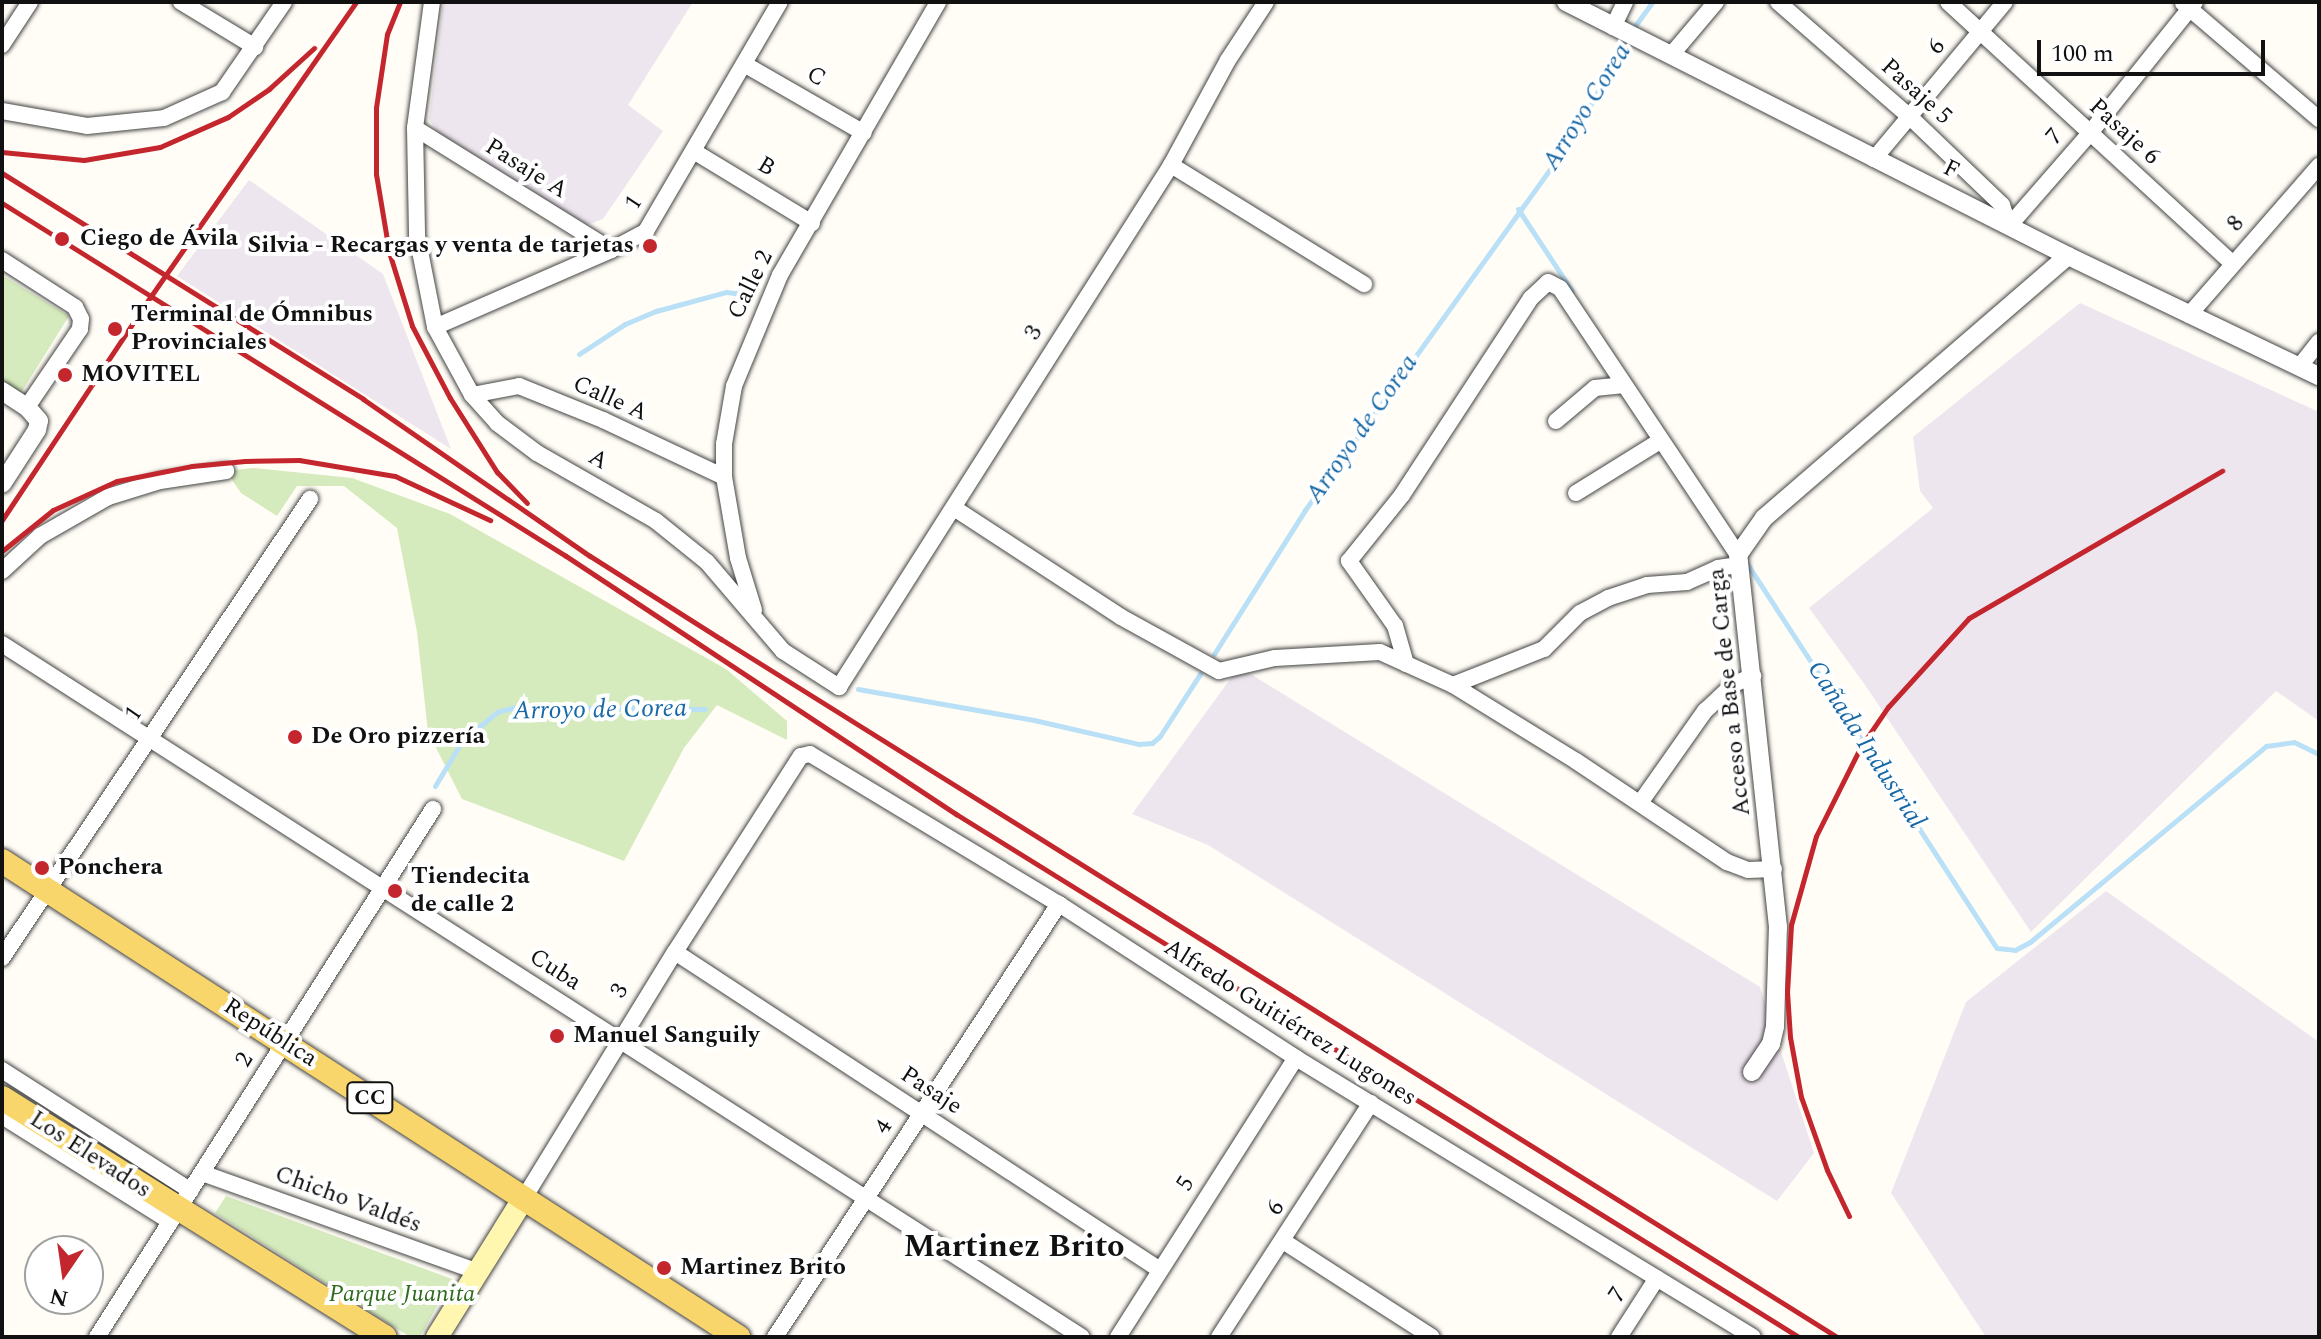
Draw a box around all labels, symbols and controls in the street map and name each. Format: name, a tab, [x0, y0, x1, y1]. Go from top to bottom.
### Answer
scale bar	[2041, 24, 2269, 74]
street label: 6	[1922, 33, 1952, 61]
text: 100 m	[2051, 36, 2114, 72]
water label: Arroyo Corea	[1536, 38, 1638, 176]
street label: Pasaje 5	[1874, 53, 1958, 131]
street label: C	[801, 60, 831, 94]
street label: Pasaje 6	[2082, 93, 2166, 171]
street label: 7	[2040, 123, 2070, 151]
street label: Pasaje A	[479, 132, 573, 206]
street label: B	[752, 151, 780, 183]
street label: F	[1938, 154, 1964, 186]
street label: 1	[619, 190, 649, 216]
street label: 8	[2221, 210, 2251, 238]
place label: Ciego de Ávila	[80, 225, 238, 253]
marker: Ciego de Ávila	[51, 228, 73, 250]
place label: Silvia - Recargas y venta de tarjetas	[247, 232, 634, 260]
marker: Silvia - Recargas y venta de tarjetas	[641, 237, 659, 255]
street label: Calle 2	[722, 246, 780, 324]
place label: Terminal de Ómnibus Provinciales	[131, 301, 373, 357]
marker: Terminal de Ómnibus Provinciales	[106, 320, 124, 338]
street label: 3	[1019, 320, 1049, 346]
water label: Arroyo de Corea	[1299, 349, 1425, 509]
place label: MOVITEL	[81, 361, 200, 389]
marker: MOVITEL	[56, 366, 74, 384]
street label: Calle A	[568, 370, 652, 428]
street label: A	[583, 443, 613, 477]
street label: Acceso a Base de Carga	[1703, 567, 1757, 817]
water label: Cañada Industrial	[1800, 655, 1932, 835]
water label: Arroyo de Corea	[513, 693, 687, 727]
street label: 1	[119, 701, 149, 727]
place label: De Oro pizzería	[311, 723, 485, 751]
marker: De Oro pizzería	[286, 728, 304, 746]
place label: Ponchera	[58, 854, 163, 882]
marker: Ponchera	[33, 859, 51, 877]
place label: Tiendecita de calle 2	[411, 863, 530, 919]
marker: Tiendecita de calle 2	[386, 882, 404, 900]
street label: Alfredo Guitiérrez Lugones	[1158, 933, 1422, 1113]
street label: Cuba	[524, 943, 586, 997]
street label: 3	[605, 978, 635, 1004]
street label: República	[218, 992, 322, 1074]
place label: Manuel Sanguily	[573, 1022, 759, 1050]
marker: Manuel Sanguily	[548, 1027, 566, 1045]
street label: 2	[230, 1047, 260, 1073]
street label: Pasaje	[895, 1060, 967, 1122]
road number: CC	[346, 1080, 394, 1116]
street label: Los Elevados	[24, 1105, 156, 1205]
street label: 4	[869, 1114, 899, 1140]
street label: Chicho Valdés	[271, 1160, 425, 1240]
street label: 5	[1171, 1171, 1201, 1197]
street label: 6	[1261, 1195, 1291, 1221]
district label: Martinez Brito	[903, 1228, 1125, 1266]
north arrow	[24, 1235, 104, 1315]
place label: Martinez Brito	[680, 1254, 846, 1282]
marker: Martinez Brito	[655, 1259, 673, 1277]
text: N	[46, 1279, 71, 1315]
park label: Parque Juanita	[329, 1281, 475, 1309]
street label: 7	[1603, 1282, 1633, 1308]

